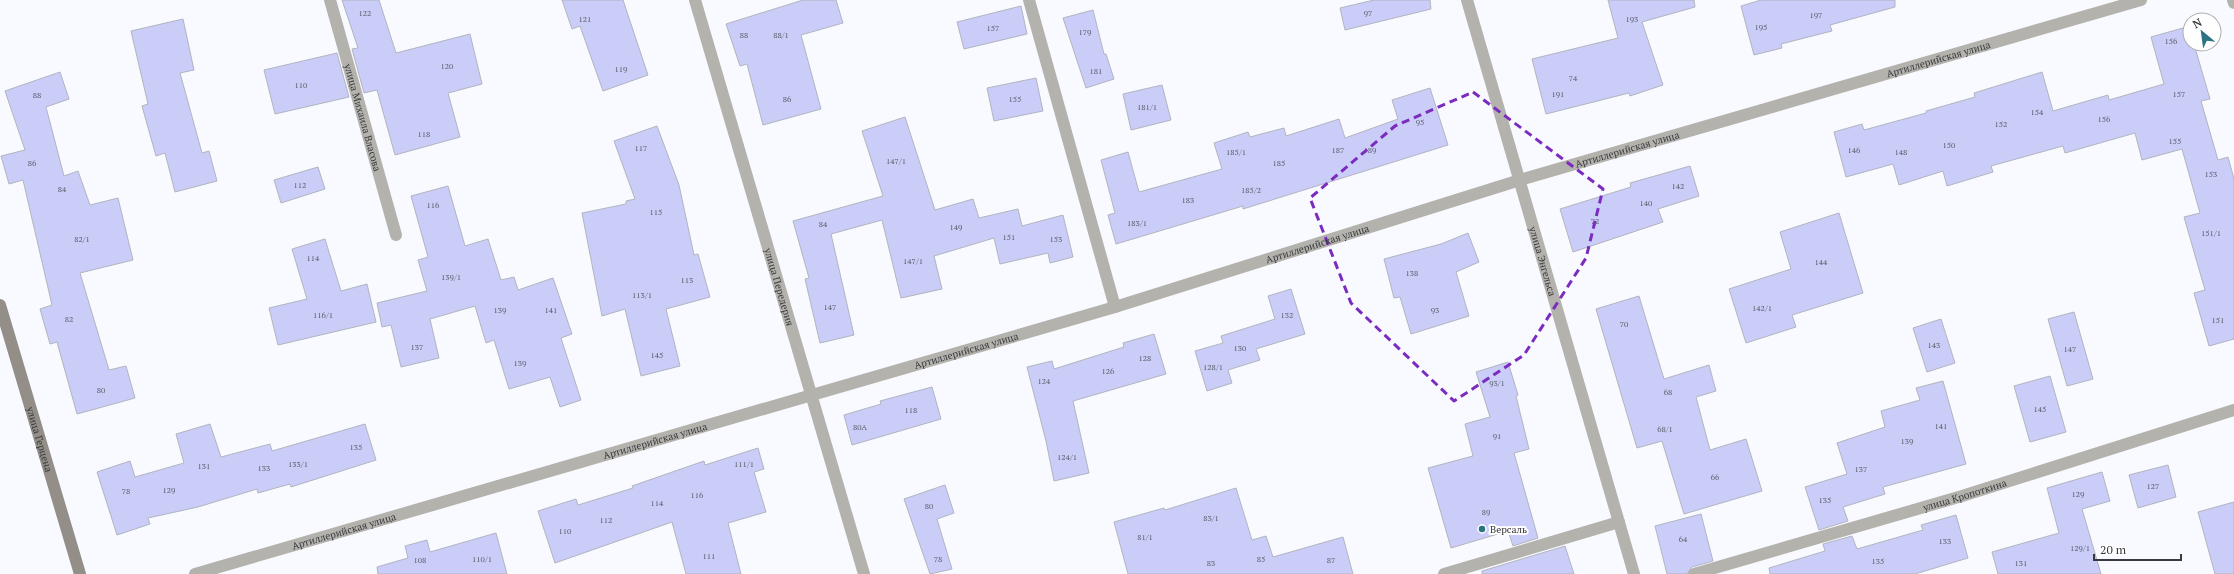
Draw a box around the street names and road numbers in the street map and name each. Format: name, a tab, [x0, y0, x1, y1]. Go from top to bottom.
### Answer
street label: Артиллерийская улица	[1885, 38, 1992, 80]
street label: улица Михаила Власова	[341, 61, 384, 173]
street label: Артиллерийская улица	[1574, 128, 1681, 171]
street label: Артиллерийская улица	[1264, 222, 1371, 266]
street label: улица Энгельса	[1526, 224, 1559, 298]
street label: улица Передерия	[761, 245, 797, 327]
street label: Артиллерийская улица	[913, 329, 1020, 372]
street label: улица Герцена	[23, 404, 55, 474]
street label: Артиллерийская улица	[602, 420, 709, 462]
street label: улица Кропоткина	[1920, 476, 2008, 514]
street label: Артиллерийская улица	[290, 510, 398, 553]

